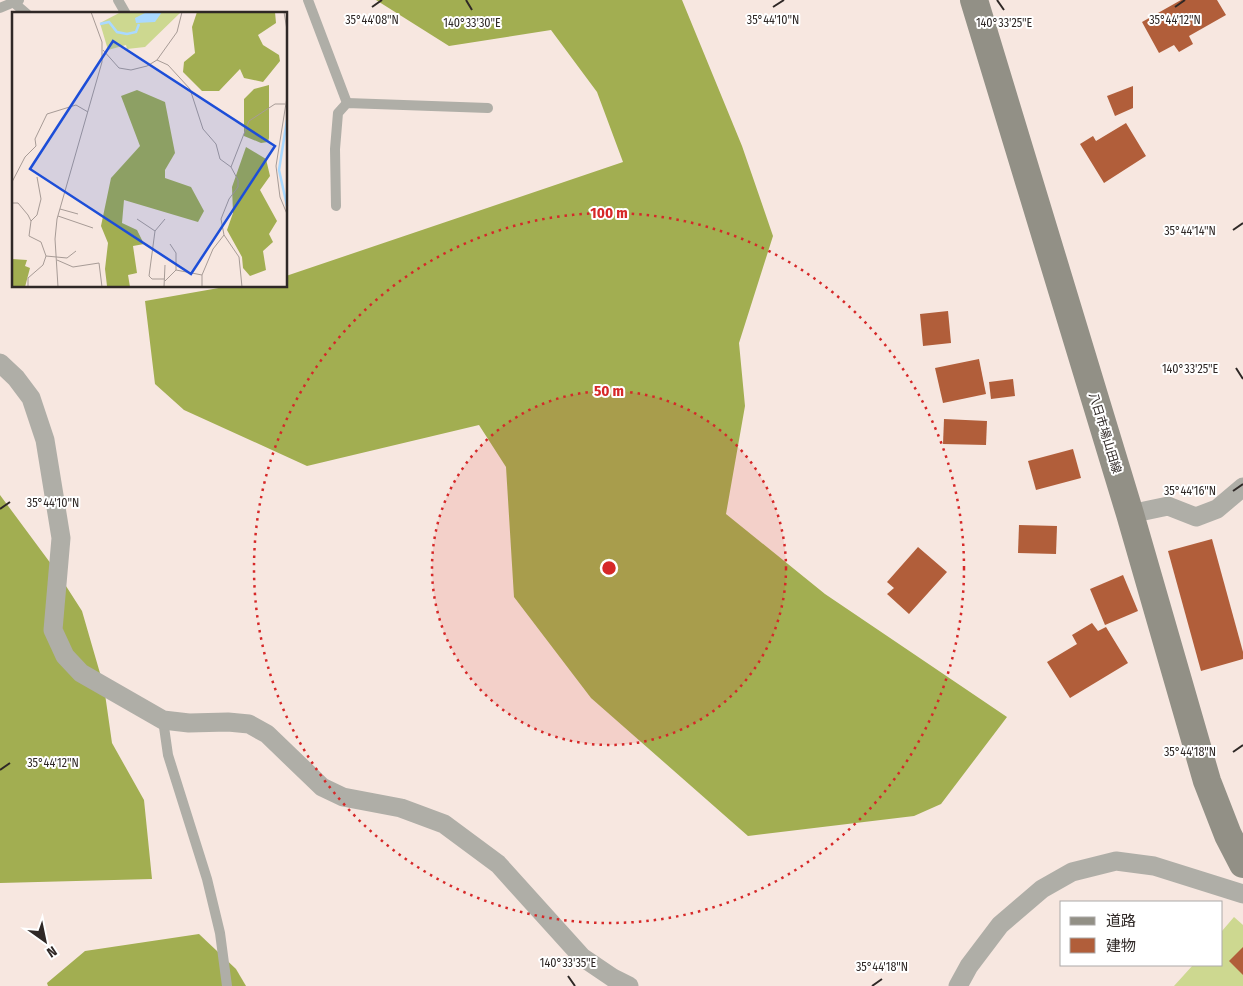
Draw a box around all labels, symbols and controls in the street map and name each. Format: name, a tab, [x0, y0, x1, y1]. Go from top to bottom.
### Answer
inset map	[12, 12, 288, 288]
text: 35°44'08"N	[345, 13, 399, 27]
text: 35°44'10"N	[747, 13, 799, 27]
text: 35°44'12"N	[1149, 13, 1201, 27]
text: 140°33'30"E	[443, 16, 501, 30]
text: 140°33'25"E	[976, 16, 1032, 30]
text: 100 m	[590, 204, 628, 222]
text: 35°44'14"N	[1164, 224, 1216, 238]
text: 140°33'25"E	[1162, 362, 1218, 376]
text: 50 m	[594, 382, 624, 400]
street label: 八日市場山田線	[1086, 391, 1124, 475]
text: 35°44'16"N	[1164, 484, 1216, 498]
text: 35°44'10"N	[27, 496, 79, 510]
centre of rings	[600, 559, 618, 577]
text: 35°44'18"N	[1164, 745, 1216, 759]
text: 35°44'12"N	[27, 756, 79, 770]
legend	[1060, 901, 1223, 966]
text: 道路	[1106, 912, 1136, 930]
north arrow	[20, 916, 70, 966]
text: 建物	[1106, 937, 1136, 955]
text: N	[44, 942, 60, 961]
text: 140°33'35"E	[540, 956, 597, 970]
text: 35°44'18"N	[856, 960, 908, 974]

